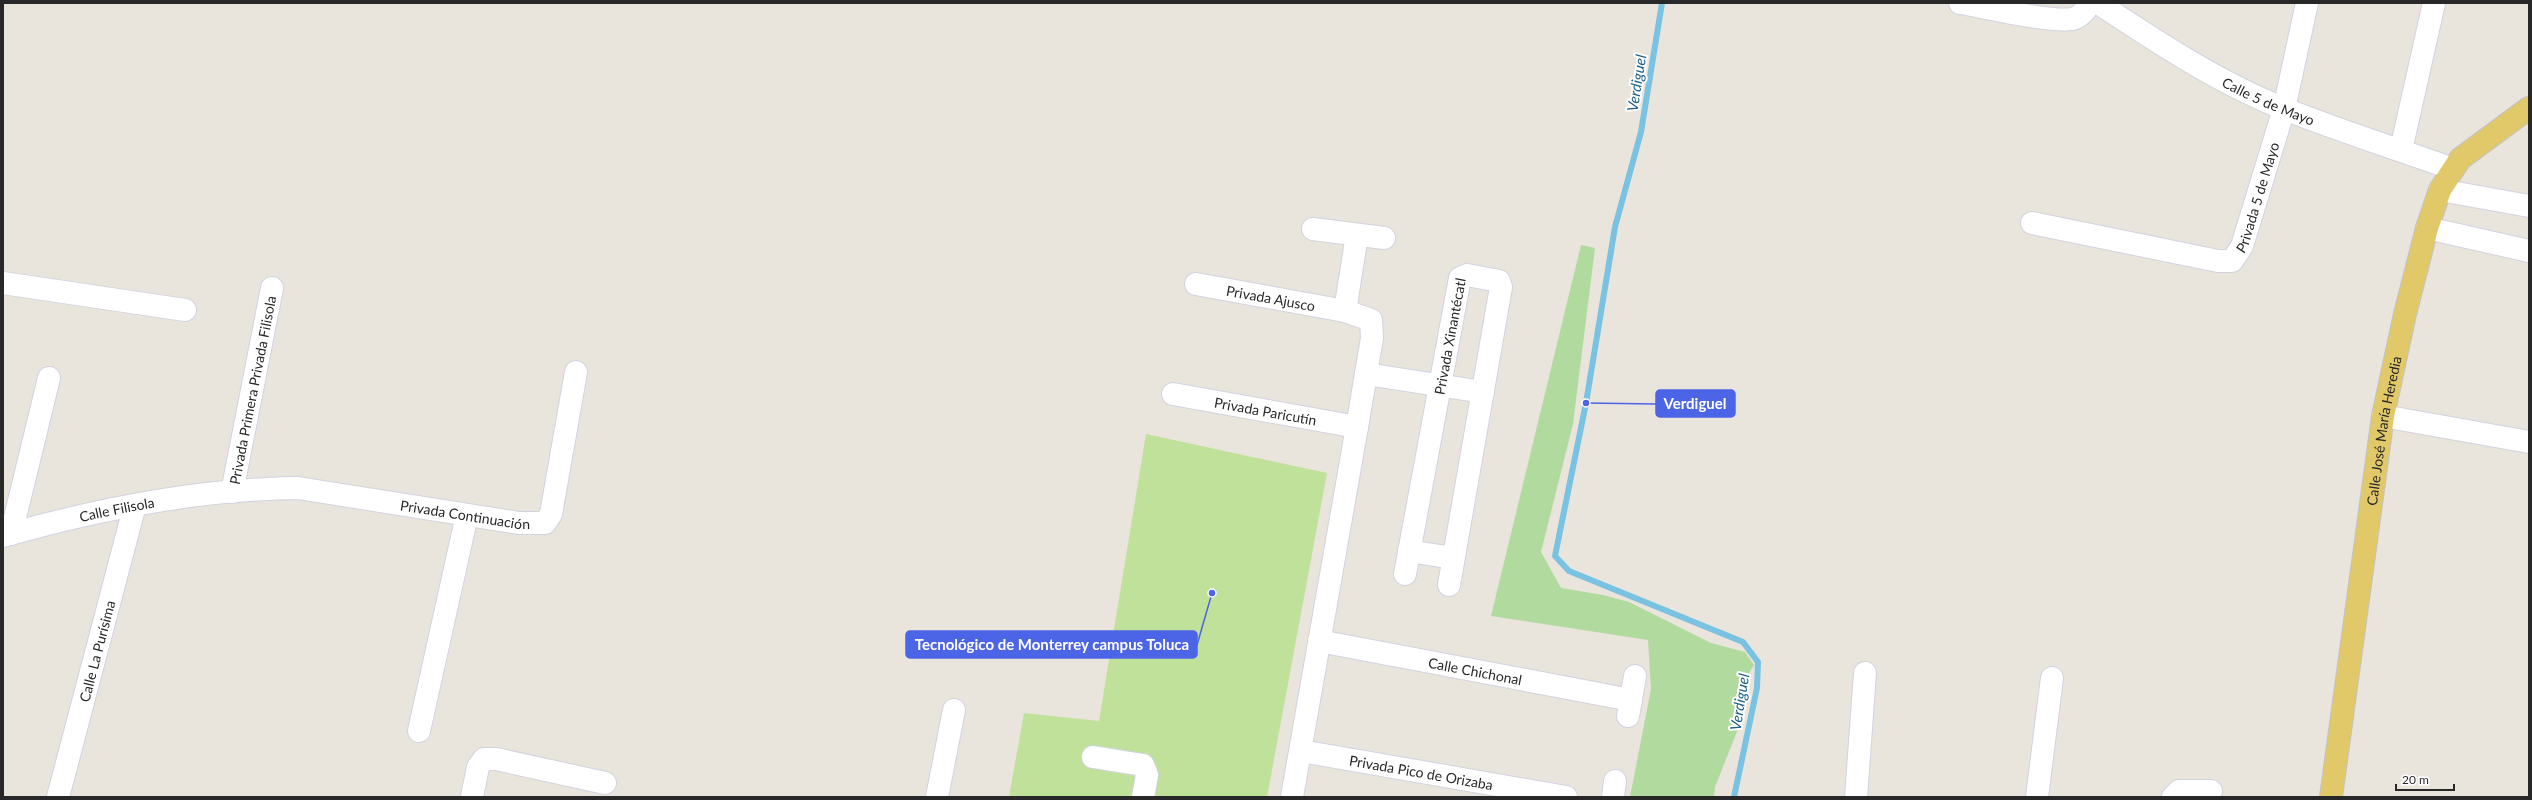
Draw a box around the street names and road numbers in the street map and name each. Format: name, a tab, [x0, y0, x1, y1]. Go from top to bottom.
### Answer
street label: Calle 5 de Mayo	[2220, 73, 2317, 128]
street label: Privada 5 de Mayo	[2232, 140, 2282, 256]
street label: Privada Xinantécatl	[1430, 276, 1468, 396]
street label: Privada Ajusco	[1225, 281, 1317, 314]
street label: Privada Primera Privada Filisola	[225, 294, 279, 486]
street label: Calle José María Heredia	[2362, 354, 2404, 507]
street label: Privada Paricutín	[1213, 393, 1318, 428]
street label: Calle Filisola	[78, 493, 156, 525]
street label: Privada Continuación	[399, 496, 530, 532]
street label: Calle La Purísima	[75, 598, 118, 704]
street label: Calle Chichonal	[1427, 653, 1524, 688]
street label: Privada Pico de Orizaba	[1348, 751, 1494, 793]

